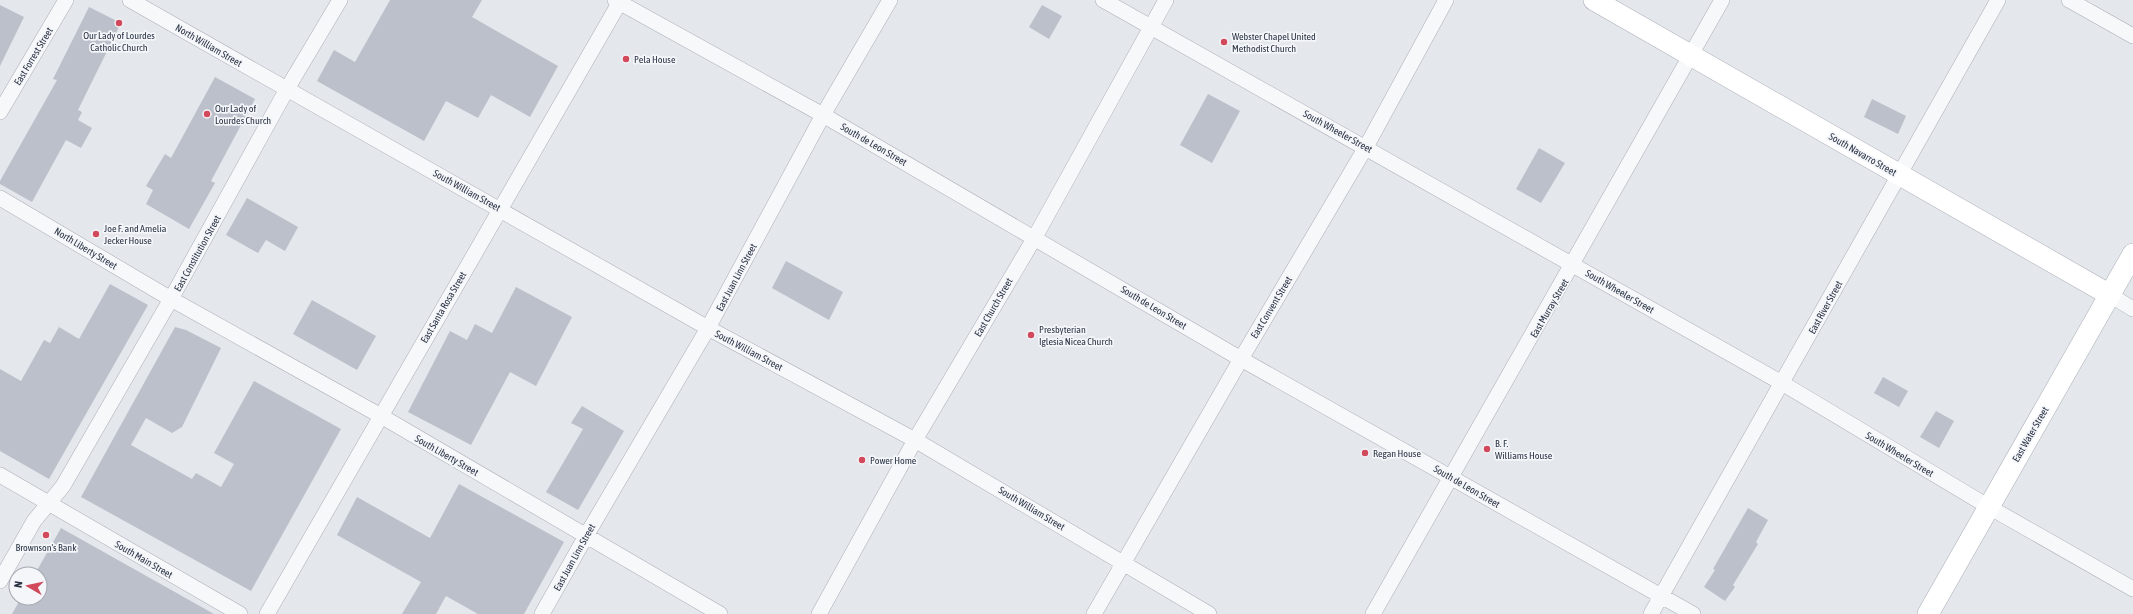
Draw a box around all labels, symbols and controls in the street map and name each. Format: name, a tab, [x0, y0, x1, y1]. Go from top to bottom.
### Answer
marker: Our Lady of Lourdes Catholic Church	[114, 18, 124, 28]
street label: North William Street	[174, 22, 244, 69]
street label: East Forrest Street	[12, 25, 55, 87]
place label: Our Lady of Lourdes Catholic Church	[83, 30, 155, 53]
place label: Webster Chapel United Methodist Church	[1232, 31, 1316, 54]
marker: Webster Chapel United Methodist Church	[1219, 37, 1229, 47]
marker: Pela House	[621, 54, 631, 64]
place label: Pela House	[634, 54, 676, 65]
place label: Our Lady of Lourdes Church	[215, 103, 271, 126]
street label: South Wheeler Street	[1301, 108, 1374, 155]
marker: Our Lady of Lourdes Church	[202, 109, 212, 119]
street label: South de Leon Street	[839, 121, 909, 168]
street label: South Navarro Street	[1827, 131, 1898, 178]
street label: South William Street	[431, 167, 502, 214]
street label: East Constitution Street	[172, 213, 223, 293]
place label: Joe F. and Amelia Jecker House	[104, 223, 167, 246]
street label: North Liberty Street	[52, 225, 119, 272]
marker: Joe F. and Amelia Jecker House	[91, 229, 101, 239]
street label: East Juan Linn Street	[714, 242, 759, 313]
street label: South Wheeler Street	[1584, 267, 1656, 316]
street label: East Santa Rosa Street	[419, 270, 468, 345]
street label: East Convent Street	[1249, 274, 1294, 340]
street label: East Church Street	[972, 276, 1015, 338]
street label: East Murray Street	[1528, 277, 1571, 340]
street label: East River Street	[1806, 279, 1845, 336]
street label: South de Leon Street	[1119, 283, 1189, 331]
place label: Presbyterian Iglesia Nicea Church	[1039, 324, 1113, 347]
street label: South William Street	[713, 328, 785, 373]
marker: Presbyterian Iglesia Nicea Church	[1026, 330, 1036, 340]
street label: East Water Street	[2010, 405, 2051, 464]
street label: South Wheeler Street	[1864, 430, 1936, 479]
street label: South Liberty Street	[413, 433, 481, 478]
place label: B. F. Williams House	[1495, 438, 1553, 461]
marker: B. F. Williams House	[1482, 444, 1492, 454]
marker: Regan House	[1360, 448, 1370, 458]
place label: Regan House	[1373, 448, 1421, 459]
marker: Power Home	[857, 455, 867, 465]
place label: Power Home	[870, 455, 917, 466]
street label: South de Leon Street	[1432, 463, 1502, 510]
street label: South William Street	[997, 484, 1067, 533]
street label: East Juan Linn Street	[551, 522, 597, 593]
marker: Brownson's Bank	[41, 530, 51, 540]
street label: South Main Street	[113, 539, 175, 580]
place label: Brownson's Bank	[15, 542, 77, 553]
north arrow	[8, 566, 48, 606]
text: N	[12, 580, 25, 589]

